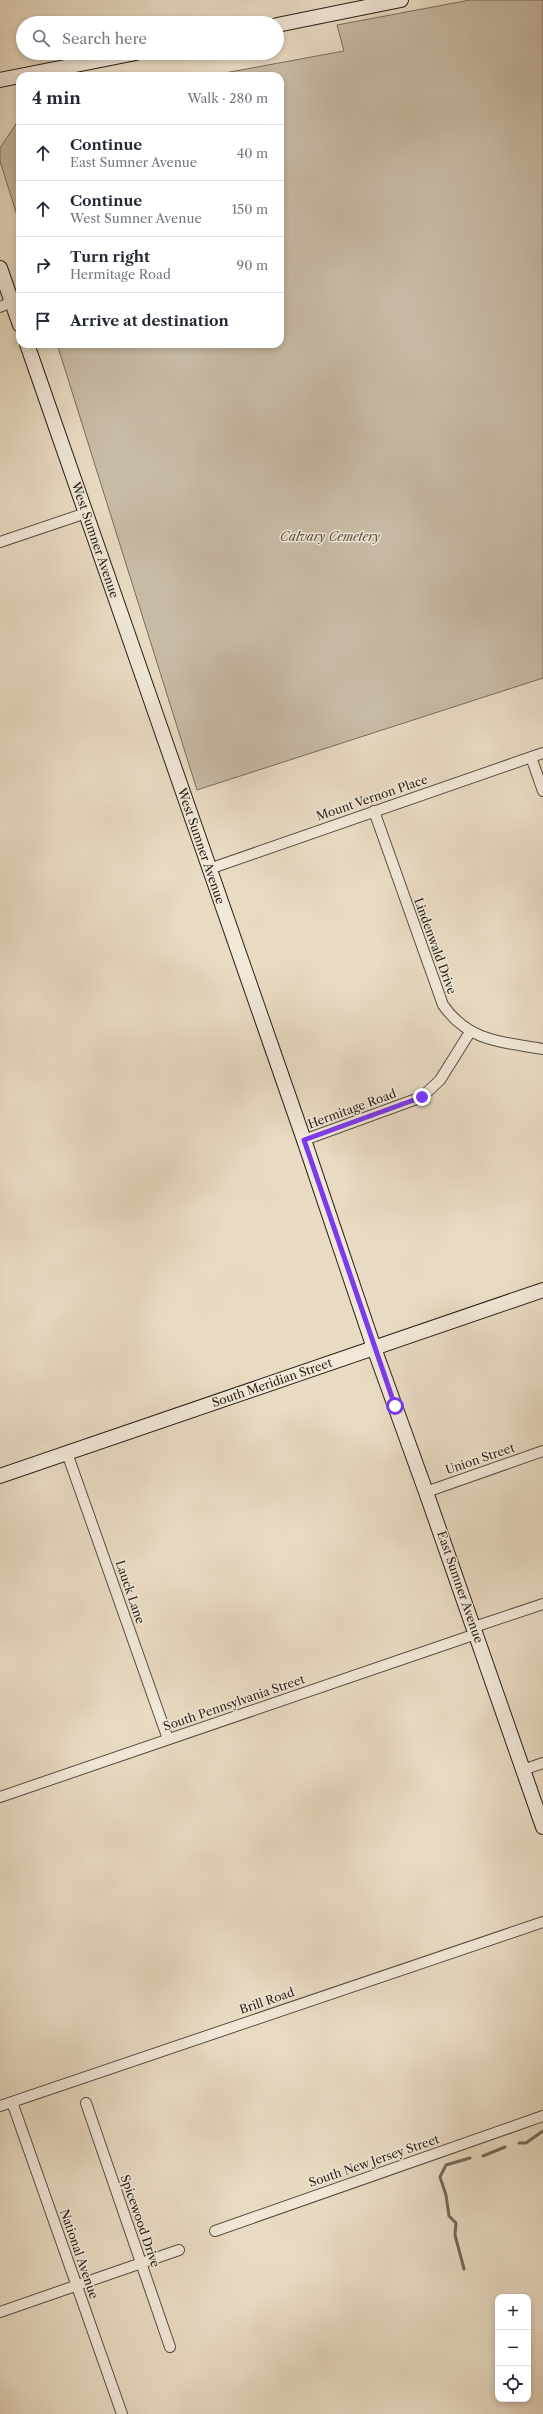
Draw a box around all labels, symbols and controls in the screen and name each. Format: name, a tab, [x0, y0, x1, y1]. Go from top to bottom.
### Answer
search box	[16, 16, 284, 60]
icon: search	[30, 27, 52, 49]
text: Search here	[62, 29, 147, 48]
text: 4 min	[32, 88, 81, 108]
text: Walk · 280 m	[187, 90, 268, 106]
text: Continue	[70, 135, 142, 154]
icon: ahead	[32, 142, 54, 164]
text: 40 m	[237, 145, 268, 161]
text: East Sumner Avenue	[70, 154, 197, 170]
text: Continue	[70, 191, 142, 210]
icon: ahead	[32, 198, 54, 220]
text: 150 m	[232, 201, 268, 217]
text: West Sumner Avenue	[70, 210, 202, 226]
text: Turn right	[70, 247, 150, 266]
icon: right	[32, 254, 54, 276]
text: 90 m	[237, 257, 268, 273]
text: Hermitage Road	[70, 266, 171, 282]
icon: arrive	[32, 310, 54, 332]
text: Arrive at destination	[70, 311, 229, 330]
street label: West Sumner Avenue	[68, 479, 122, 600]
park label: Calvary Cemetery	[280, 529, 380, 544]
street label: Mount Vernon Place	[314, 771, 430, 824]
street label: West Sumner Avenue	[174, 785, 228, 906]
street label: Lindenwald Drive	[411, 896, 460, 996]
street label: Hermitage Road	[306, 1085, 399, 1131]
route end	[413, 1088, 431, 1106]
street label: South Meridian Street	[210, 1355, 335, 1410]
route start	[386, 1397, 404, 1415]
street label: Union Street	[443, 1439, 517, 1477]
street label: East Sumner Avenue	[434, 1529, 487, 1645]
street label: Lauck Lane	[113, 1558, 148, 1626]
street label: South Pennsylvania Street	[161, 1671, 307, 1734]
street label: Brill Road	[237, 1984, 297, 2017]
street label: South New Jersey Street	[307, 2131, 442, 2190]
street label: Spicewood Drive	[118, 2173, 163, 2269]
street label: National Avenue	[57, 2207, 102, 2301]
map controls	[495, 2294, 531, 2402]
button: +	[495, 2294, 531, 2330]
button: −	[495, 2330, 531, 2366]
button: locate	[495, 2366, 531, 2402]

